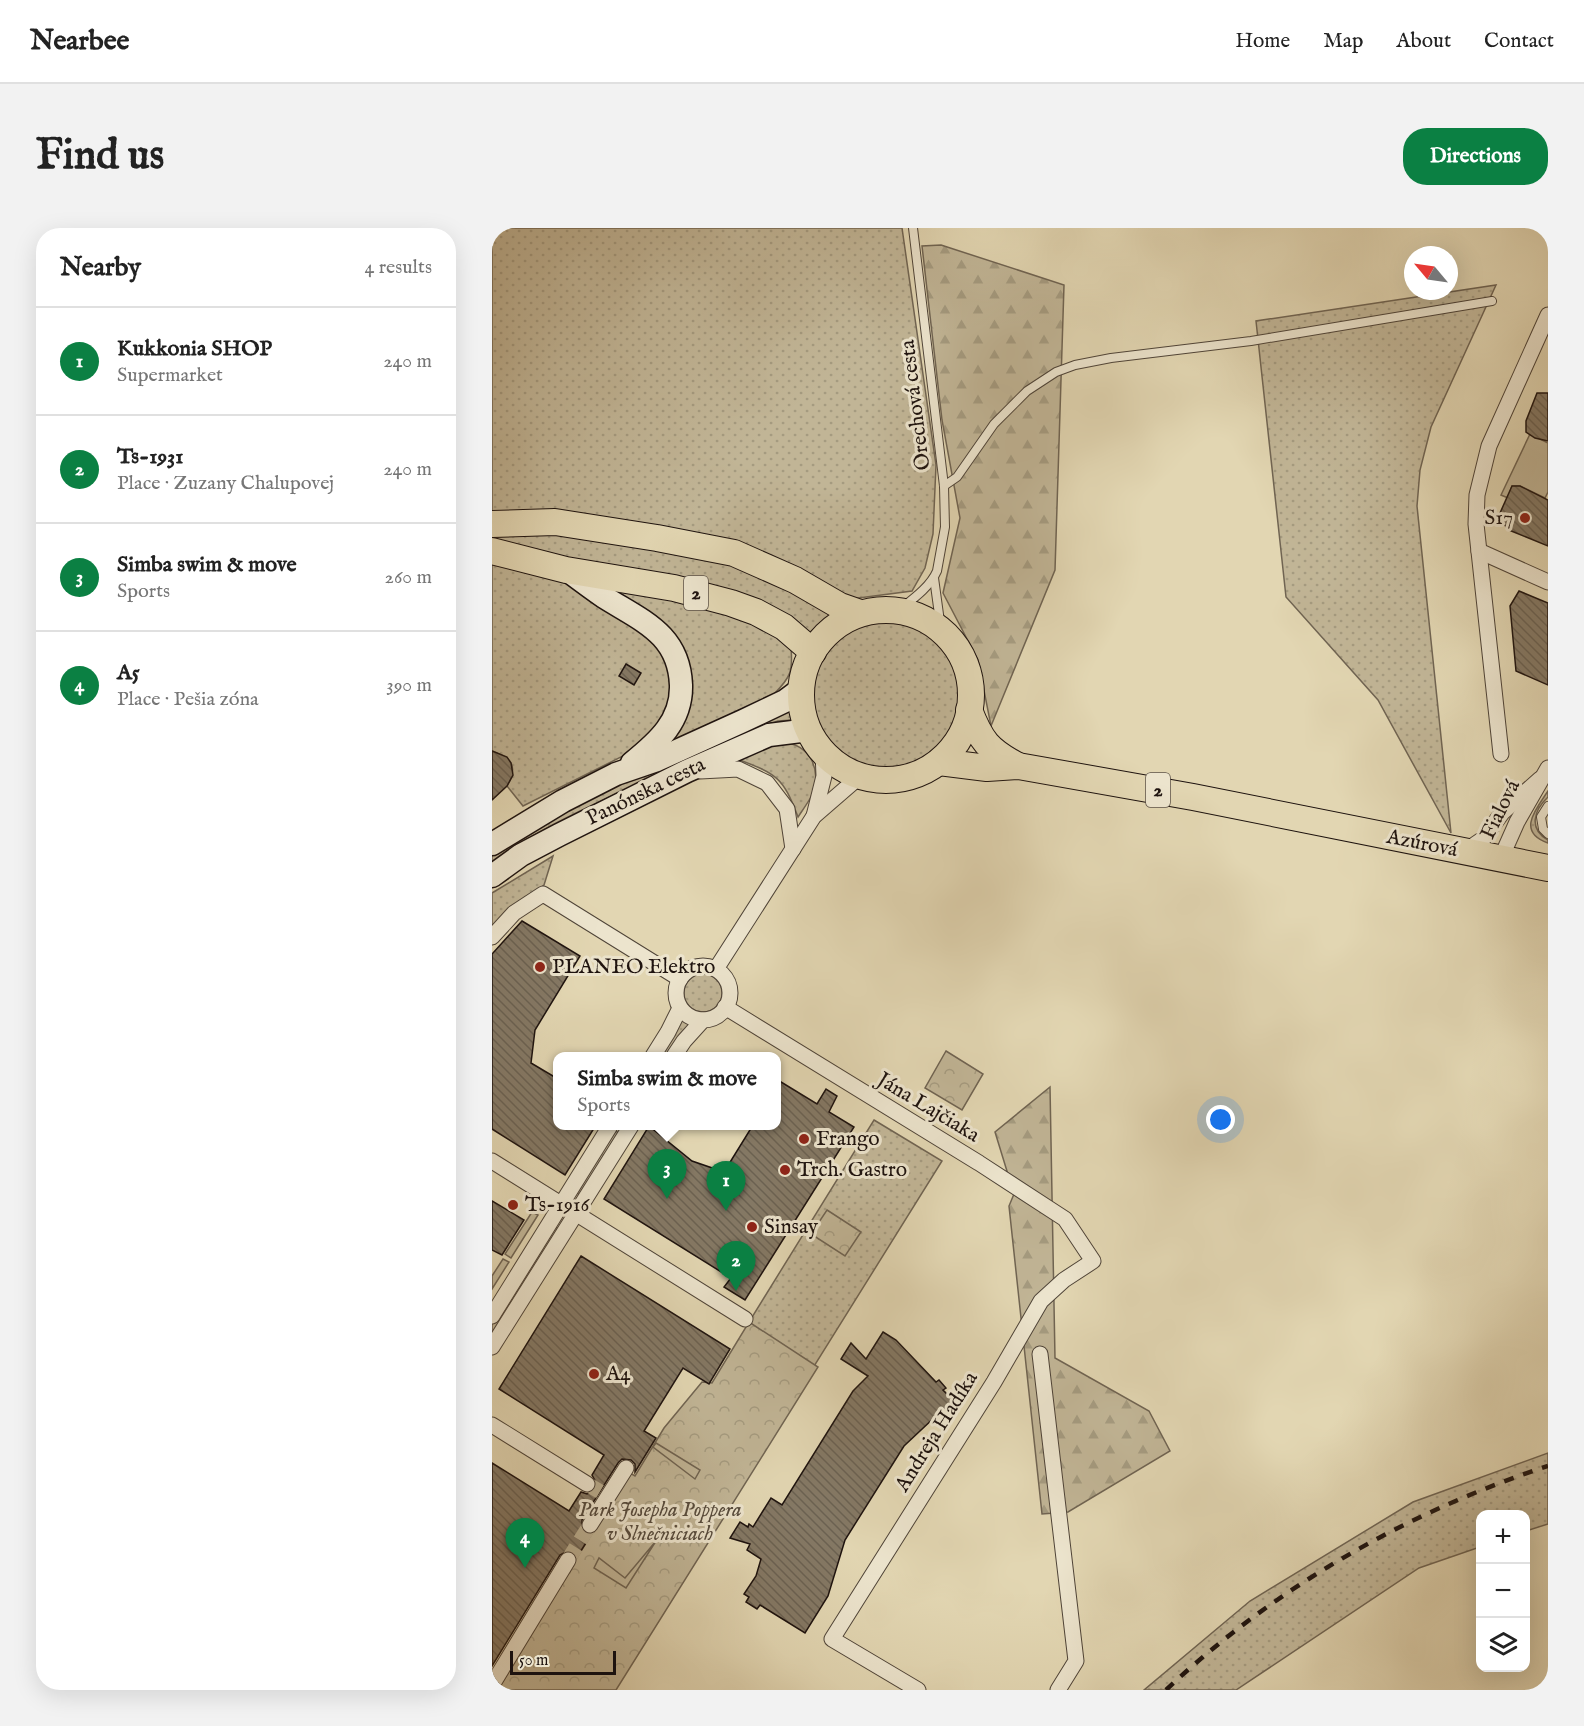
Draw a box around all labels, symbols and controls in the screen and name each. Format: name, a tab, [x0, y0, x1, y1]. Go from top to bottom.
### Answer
text: Nearbee	[30, 24, 129, 59]
text: Home	[1235, 28, 1290, 55]
text: Map	[1323, 28, 1363, 55]
text: About	[1396, 28, 1451, 55]
text: Contact	[1484, 28, 1554, 55]
button: Directions	[1403, 128, 1548, 185]
text: Find us	[36, 130, 164, 183]
north arrow	[1404, 246, 1458, 300]
text: Nearby	[60, 251, 141, 284]
text: 4 results	[365, 255, 432, 280]
text: Kukkonia SHOP	[117, 335, 272, 363]
street label: Orechová cesta	[894, 337, 937, 472]
text: 1	[76, 349, 83, 374]
text: 240 m	[383, 349, 432, 374]
text: Supermarket	[117, 363, 223, 388]
text: Ts-1931	[117, 443, 184, 471]
text: 2	[75, 457, 84, 482]
text: 240 m	[383, 457, 432, 482]
text: Place · Zuzany Chalupovej	[117, 471, 334, 496]
place label: S17	[1485, 505, 1513, 532]
marker: S17	[1518, 511, 1532, 525]
text: Simba swim & move	[117, 551, 297, 579]
text: 3	[76, 565, 83, 590]
text: 260 m	[385, 565, 432, 590]
road number: 2	[684, 576, 708, 610]
text: Sports	[117, 579, 170, 604]
text: A5	[117, 659, 140, 687]
text: 4	[75, 673, 84, 698]
text: 390 m	[386, 673, 432, 698]
text: Place · Pešia zóna	[117, 687, 259, 712]
street label: Panónska cesta	[582, 751, 711, 832]
road number: 2	[1146, 773, 1170, 807]
street label: Fialová	[1475, 775, 1527, 844]
street label: Azúrová	[1383, 824, 1461, 864]
place label: PLANEO Elektro	[552, 954, 715, 981]
marker: PLANEO Elektro	[533, 960, 547, 974]
popup	[553, 1052, 781, 1130]
text: Simba swim & move	[577, 1065, 757, 1093]
street label: Jána Lajčiaka	[870, 1066, 985, 1150]
text: Sports	[577, 1093, 630, 1118]
your location	[1206, 1105, 1235, 1134]
place label: Frango	[816, 1126, 880, 1153]
marker: Frango	[797, 1132, 811, 1146]
pin: 3	[648, 1150, 687, 1199]
place label: Trch. Gastro	[797, 1157, 907, 1184]
pin: 1	[706, 1162, 746, 1211]
marker: Trch. Gastro	[778, 1163, 792, 1177]
place label: Ts-1916	[525, 1192, 591, 1219]
marker: Ts-1916	[506, 1198, 520, 1212]
place label: Sinsay	[764, 1214, 819, 1241]
marker: Sinsay	[745, 1220, 759, 1234]
pin: 2	[716, 1242, 756, 1291]
place label: A4	[605, 1361, 631, 1388]
street label: Andreja Hadíka	[889, 1366, 985, 1498]
marker: A4	[587, 1367, 601, 1381]
park label: Park Josepha Poppera v Slnečniciach	[578, 1497, 742, 1548]
map controls	[1476, 1510, 1530, 1672]
button: +	[1476, 1510, 1530, 1564]
pin: 4	[506, 1518, 544, 1568]
button: −	[1476, 1564, 1530, 1618]
button: layers	[1476, 1618, 1530, 1672]
scale bar	[510, 1648, 616, 1676]
text: 50 m	[519, 1651, 548, 1671]

